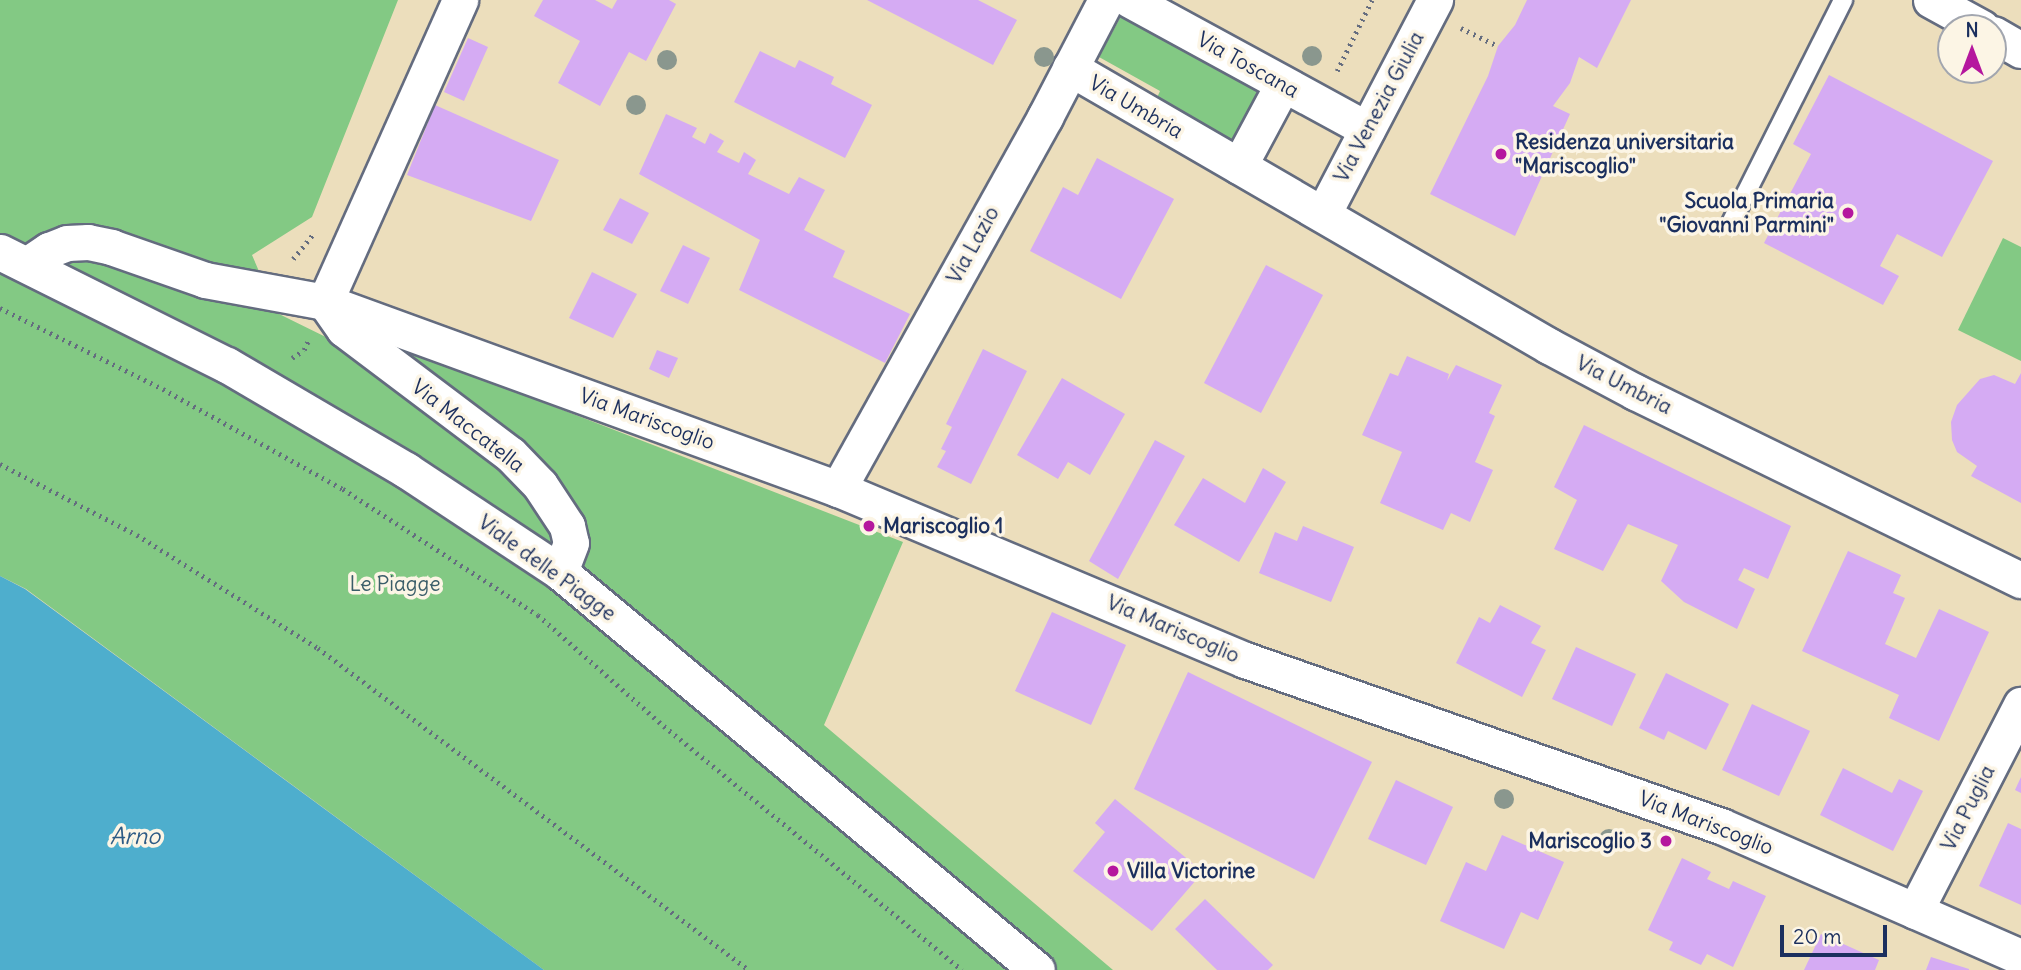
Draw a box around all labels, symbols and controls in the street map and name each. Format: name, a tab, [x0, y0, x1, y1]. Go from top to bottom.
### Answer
north arrow	[1937, 14, 2007, 84]
text: N	[1965, 18, 1979, 42]
street label: Via Toscana	[1193, 27, 1303, 103]
street label: Via Venezia Giulia	[1329, 27, 1429, 187]
street label: Via Umbria	[1085, 70, 1187, 144]
place label: Residenza universitaria "Mariscoglio"	[1515, 129, 1734, 179]
marker: Residenza universitaria "Mariscoglio"	[1493, 146, 1509, 162]
place label: Scuola Primaria "Giovanni Parmini"	[1659, 188, 1834, 238]
street label: Via Lazio	[941, 202, 1005, 288]
marker: Scuola Primaria "Giovanni Parmini"	[1840, 205, 1856, 221]
street label: Via Umbria	[1572, 350, 1676, 420]
street label: Via Maccatella	[407, 374, 529, 478]
street label: Via Mariscoglio	[576, 383, 718, 455]
street label: Viale delle Piagge	[473, 510, 621, 626]
place label: Mariscoglio 1	[883, 513, 1003, 539]
marker: Mariscoglio 1	[861, 518, 877, 534]
park label: Le Piagge	[349, 571, 441, 597]
street label: Via Mariscoglio	[1103, 590, 1243, 668]
street label: Via Puglia	[1936, 761, 2000, 855]
street label: Via Mariscoglio	[1635, 786, 1777, 860]
water label: Arno	[110, 822, 160, 850]
place label: Mariscoglio 3	[1528, 828, 1652, 854]
marker: Mariscoglio 3	[1658, 833, 1674, 849]
place label: Villa Victorine	[1127, 858, 1255, 884]
marker: Villa Victorine	[1105, 863, 1121, 879]
scale bar	[1783, 911, 1890, 955]
text: 20 m	[1793, 923, 1842, 950]

